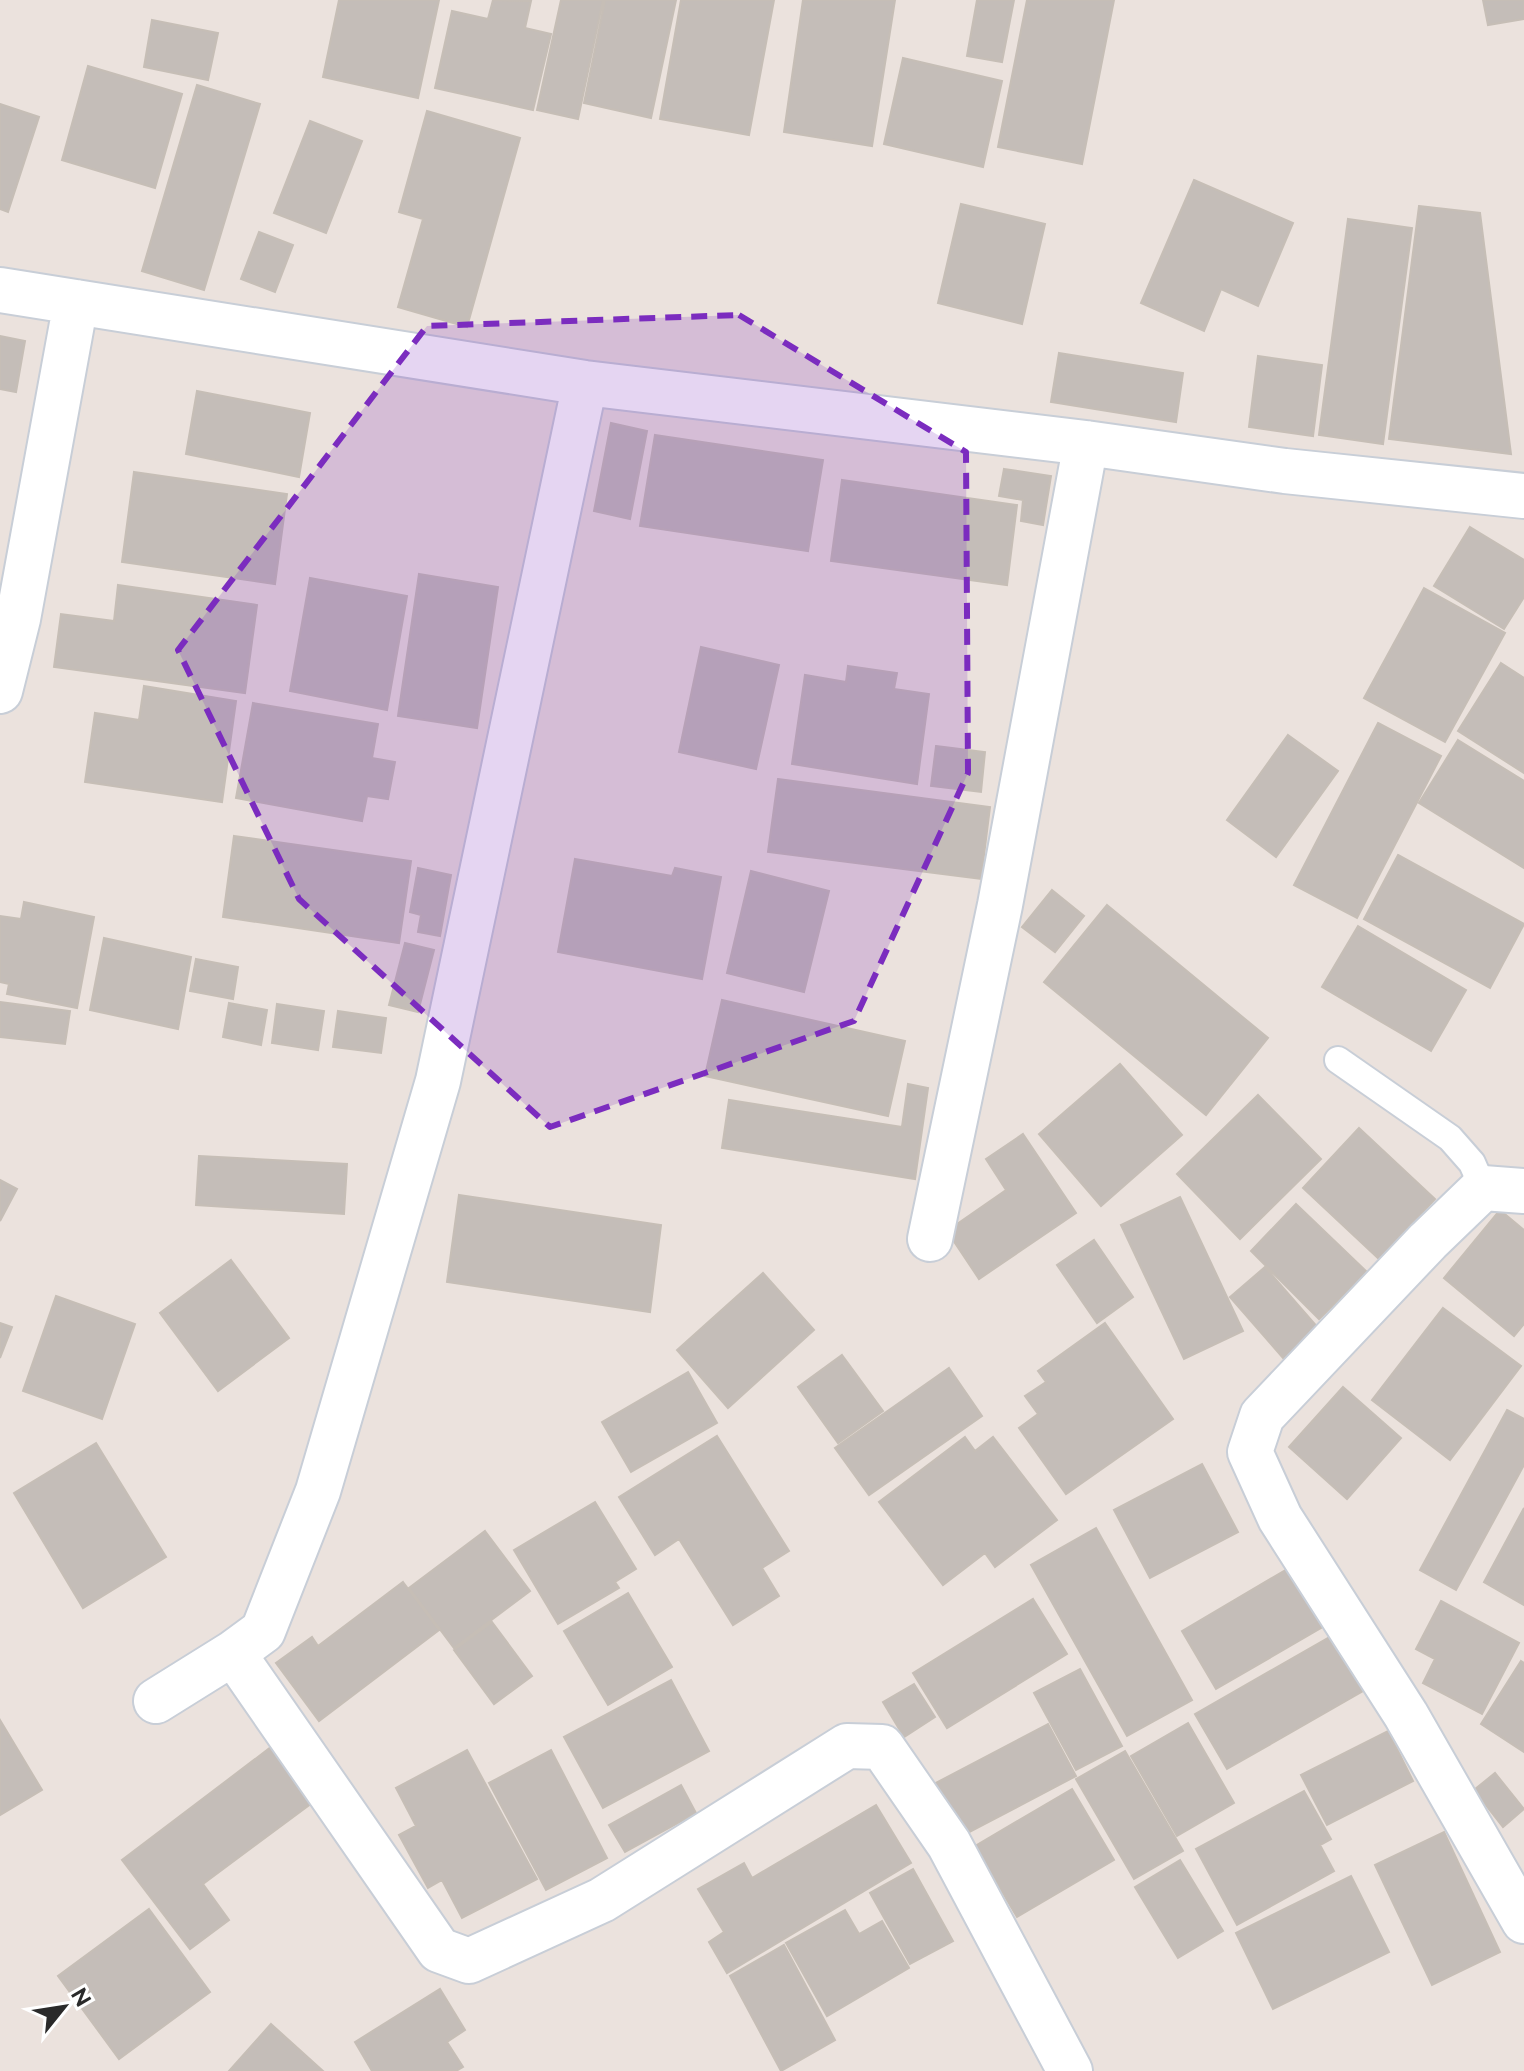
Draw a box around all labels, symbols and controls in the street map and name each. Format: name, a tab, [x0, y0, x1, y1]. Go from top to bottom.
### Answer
north arrow	[24, 1967, 104, 2047]
text: N	[66, 1983, 97, 2011]

